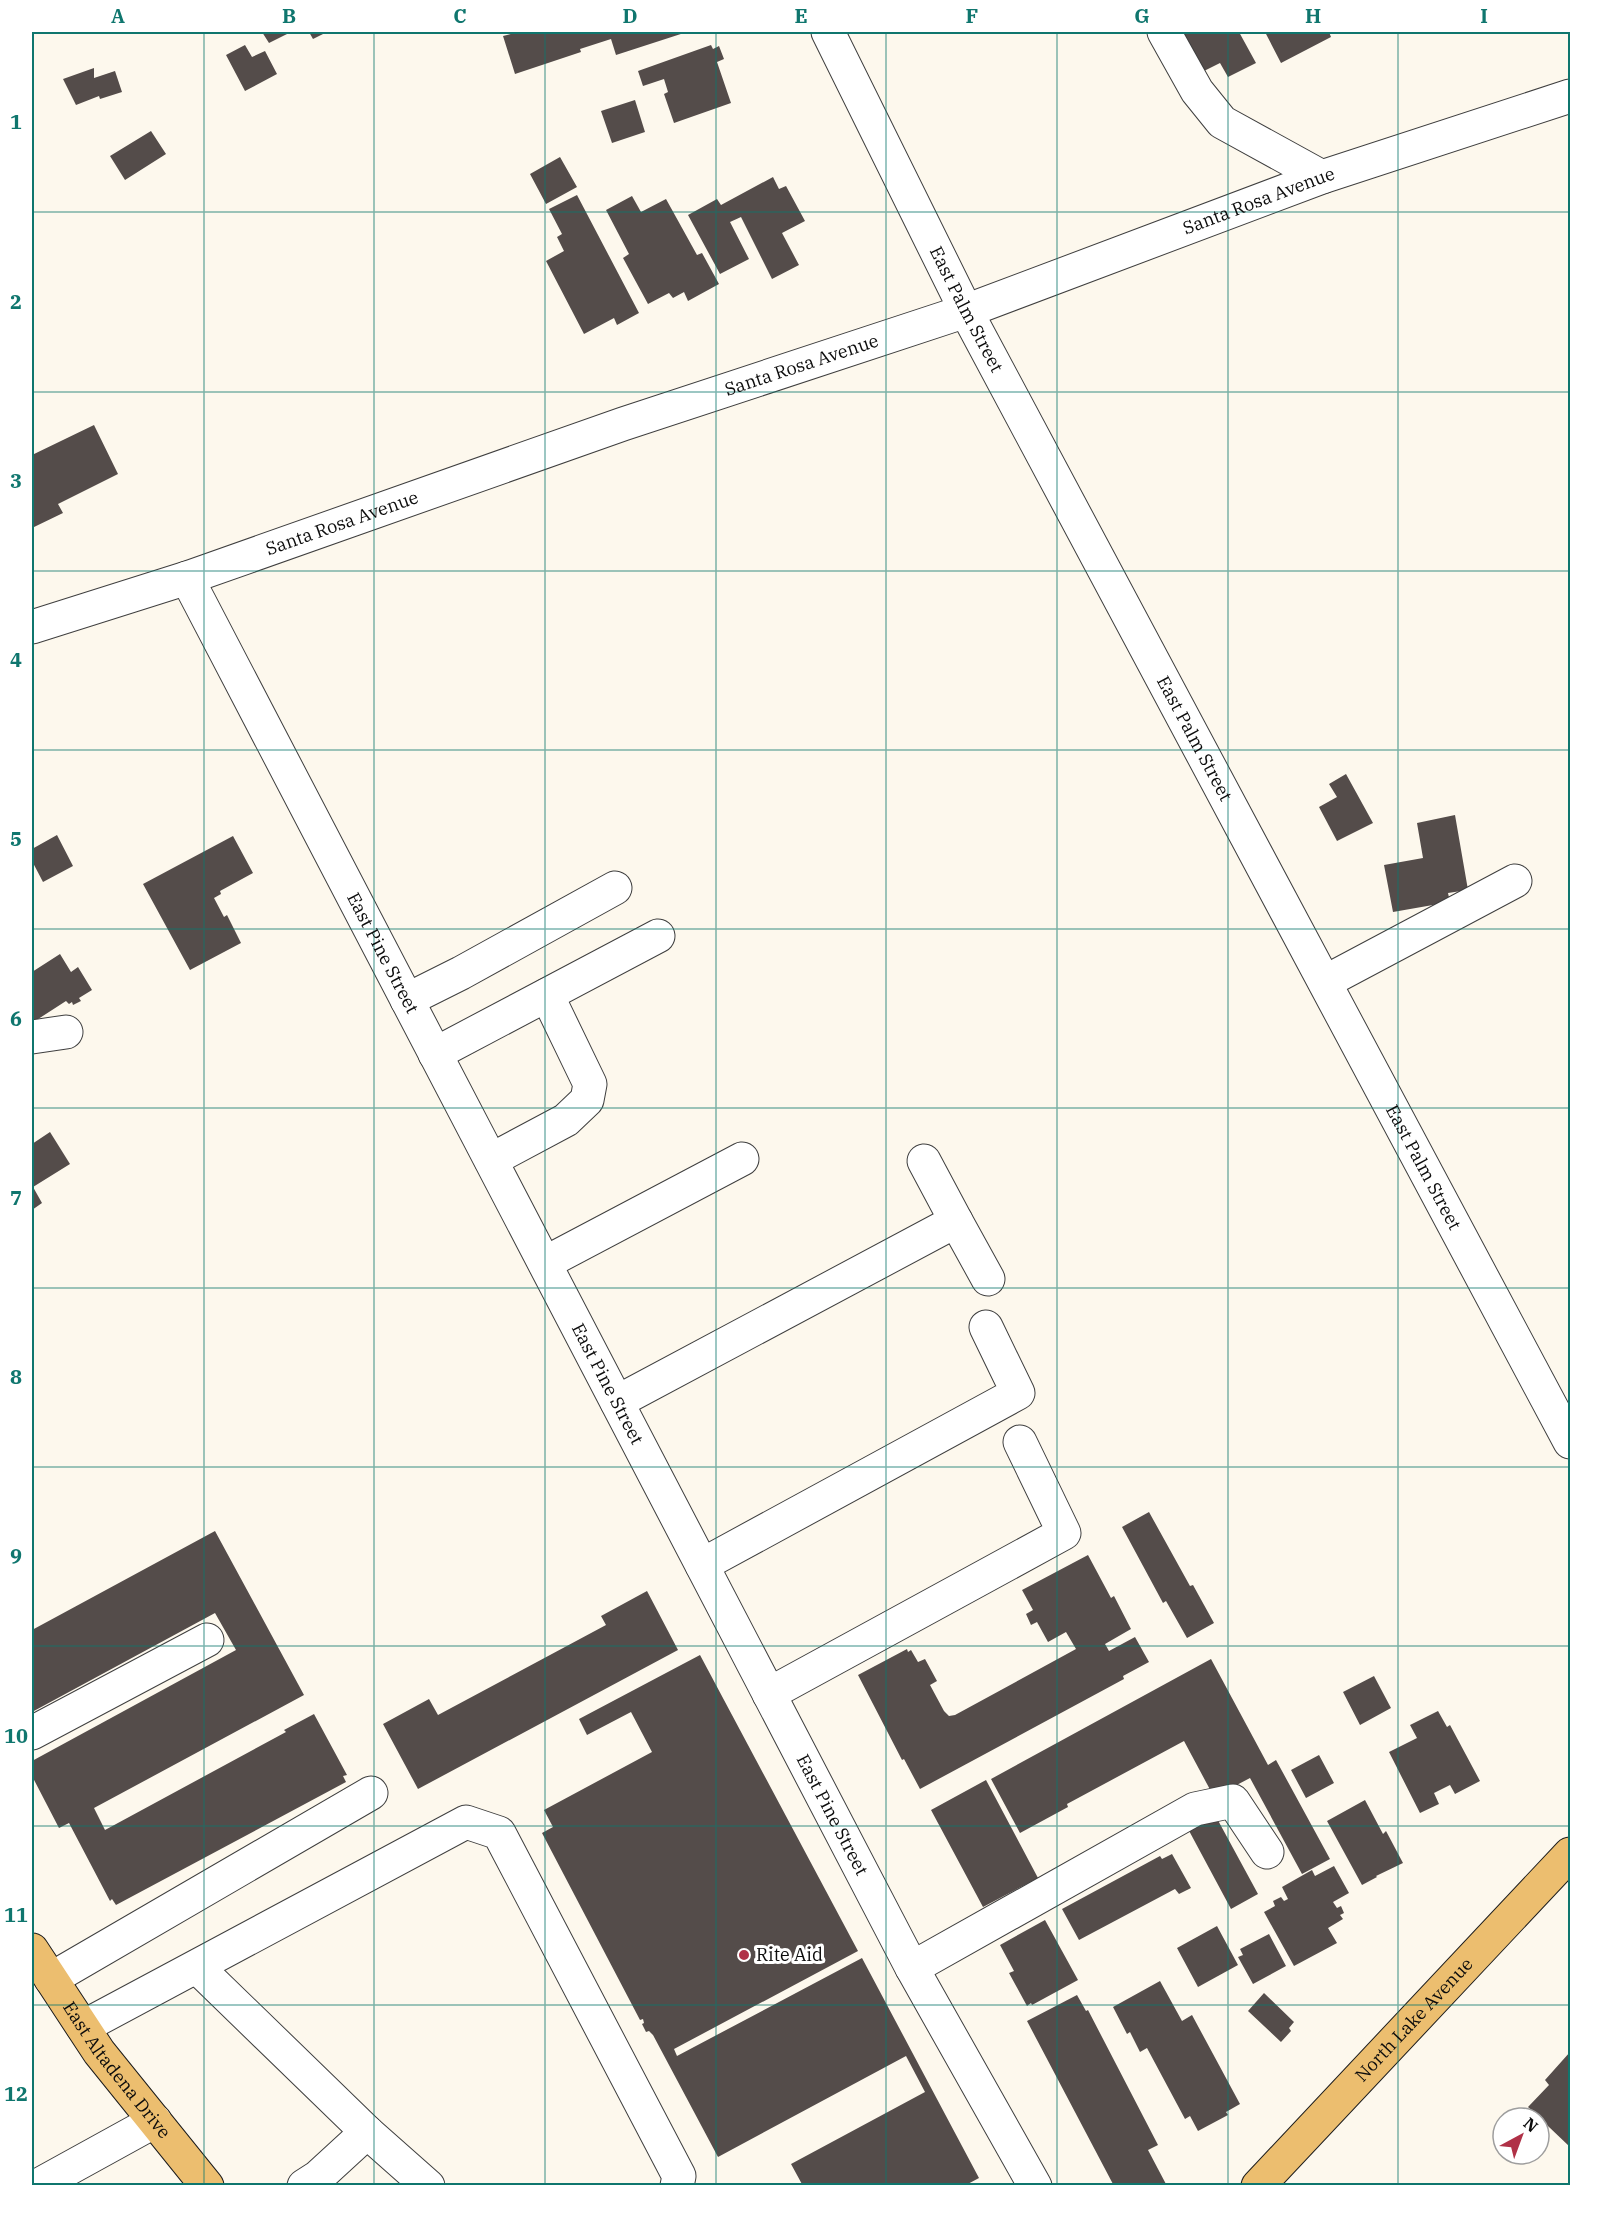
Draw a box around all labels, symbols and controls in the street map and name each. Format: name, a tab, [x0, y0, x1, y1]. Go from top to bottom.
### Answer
text: A	[111, 2, 125, 29]
text: B	[282, 2, 296, 29]
text: C	[453, 2, 467, 29]
text: D	[622, 2, 638, 29]
text: E	[794, 2, 808, 29]
text: F	[966, 2, 978, 29]
text: G	[1134, 2, 1150, 29]
text: H	[1305, 2, 1321, 29]
text: I	[1480, 2, 1488, 29]
text: 1	[10, 108, 22, 135]
street label: Santa Rosa Avenue	[1180, 162, 1338, 239]
street label: East Palm Street	[925, 242, 1009, 376]
text: 2	[10, 288, 22, 315]
street label: Santa Rosa Avenue	[722, 329, 881, 401]
text: 3	[10, 467, 22, 494]
street label: Santa Rosa Avenue	[262, 485, 421, 560]
text: 4	[10, 646, 22, 673]
street label: East Palm Street	[1152, 672, 1238, 805]
text: 5	[10, 825, 22, 852]
street label: East Pine Street	[342, 888, 424, 1017]
text: 6	[10, 1005, 22, 1032]
street label: East Palm Street	[1381, 1100, 1467, 1234]
text: 7	[10, 1184, 22, 1211]
street label: East Pine Street	[567, 1319, 649, 1448]
text: 8	[10, 1363, 22, 1390]
text: 9	[10, 1542, 22, 1569]
text: 10	[4, 1722, 28, 1749]
street label: East Pine Street	[792, 1750, 874, 1879]
text: 11	[4, 1901, 28, 1928]
place label: Rite Aid	[756, 1943, 823, 1966]
marker: Rite Aid	[737, 1948, 751, 1962]
street label: North Lake Avenue	[1350, 1953, 1478, 2086]
street label: East Altadena Drive	[58, 1997, 176, 2143]
text: 12	[4, 2080, 28, 2107]
north arrow	[1491, 2106, 1551, 2166]
text: N	[1520, 2113, 1542, 2136]

